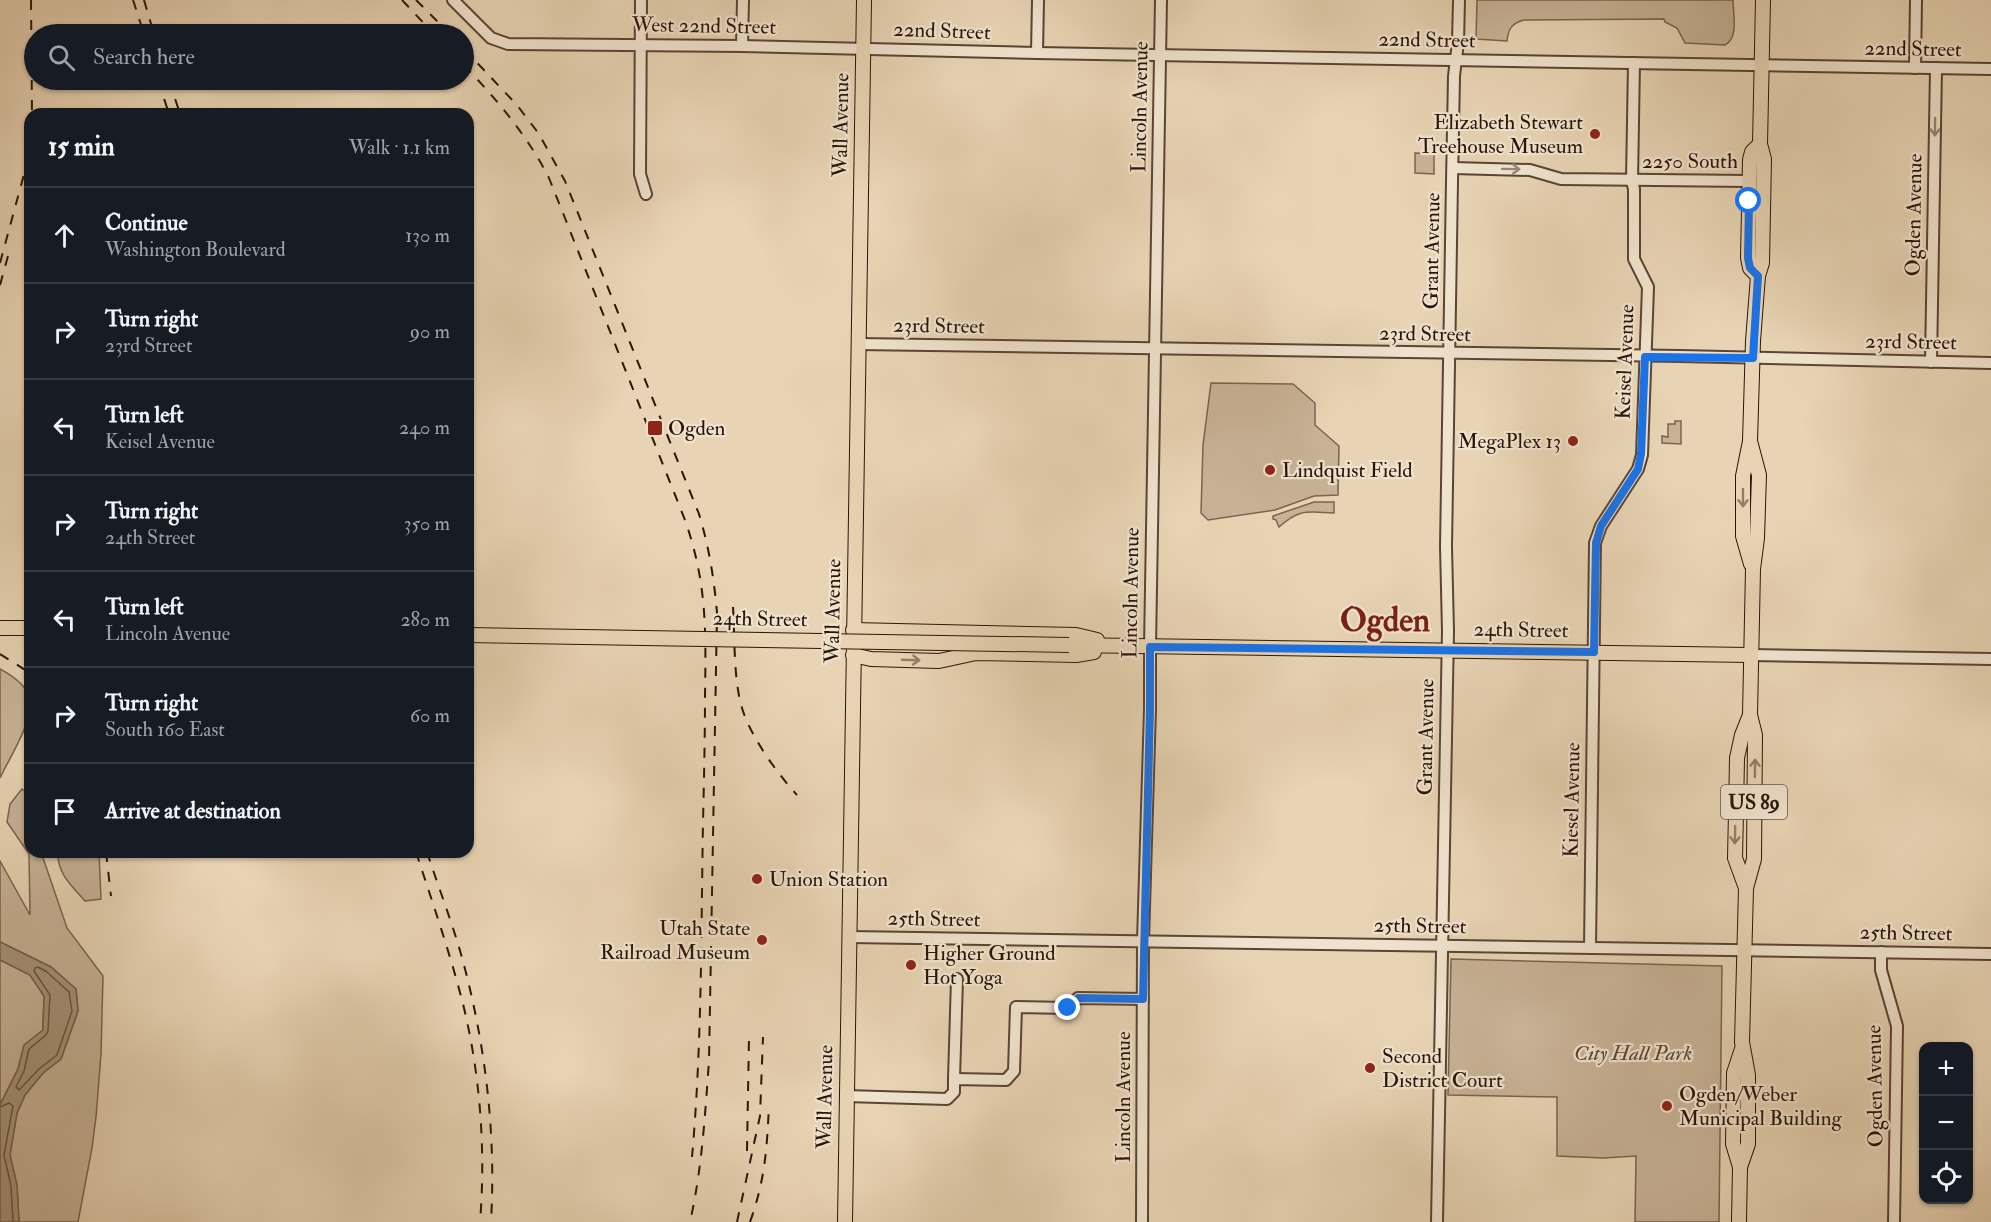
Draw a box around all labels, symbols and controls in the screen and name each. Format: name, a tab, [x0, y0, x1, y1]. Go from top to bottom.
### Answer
street label: West 22nd Street	[631, 11, 776, 41]
street label: 22nd Street	[893, 16, 991, 46]
search box	[24, 24, 474, 90]
street label: 22nd Street	[1378, 26, 1476, 54]
street label: 22nd Street	[1864, 35, 1962, 63]
icon: search	[45, 41, 78, 74]
street label: Lincoln Avenue	[1125, 41, 1155, 173]
text: Search here	[93, 43, 195, 71]
street label: Wall Avenue	[827, 72, 855, 178]
place label: Elizabeth Stewart Treehouse Museum	[1418, 109, 1583, 160]
one-way arrow	[1930, 116, 1941, 136]
marker: Elizabeth Stewart Treehouse Museum	[1588, 127, 1602, 141]
text: 15 min	[48, 131, 115, 163]
text: Walk · 1.1 km	[349, 135, 450, 160]
street label: 2250 South	[1642, 148, 1738, 175]
street label: Ogden Avenue	[1899, 153, 1929, 277]
one-way arrow	[1501, 163, 1521, 175]
route start	[1735, 187, 1761, 213]
street label: Grant Avenue	[1417, 192, 1447, 310]
text: Continue	[105, 209, 188, 237]
icon: ahead	[48, 219, 81, 252]
text: 130 m	[405, 223, 450, 248]
text: Washington Boulevard	[105, 237, 286, 262]
street label: Keisel Avenue	[1609, 304, 1641, 420]
text: Turn right	[105, 305, 198, 333]
street label: 23rd Street	[893, 312, 985, 340]
icon: right	[48, 315, 81, 348]
text: 90 m	[410, 319, 450, 344]
street label: 23rd Street	[1379, 320, 1471, 348]
street label: 23rd Street	[1865, 328, 1957, 356]
text: 23rd Street	[105, 333, 192, 358]
text: Turn left	[105, 401, 184, 429]
icon: left	[48, 411, 81, 444]
text: 240 m	[399, 415, 450, 440]
place label: Ogden	[668, 415, 726, 442]
marker: Ogden	[646, 419, 664, 437]
place label: MegaPlex 13	[1458, 428, 1561, 455]
text: Keisel Avenue	[105, 429, 215, 454]
marker: MegaPlex 13	[1566, 434, 1580, 448]
place label: Lindquist Field	[1282, 457, 1413, 484]
marker: Lindquist Field	[1263, 463, 1277, 477]
one-way arrow	[1737, 488, 1749, 508]
text: Turn right	[105, 497, 198, 525]
icon: right	[48, 507, 81, 540]
text: 350 m	[404, 511, 450, 536]
text: 24th Street	[105, 525, 195, 550]
street label: Lincoln Avenue	[1116, 527, 1146, 659]
street label: Wall Avenue	[819, 558, 847, 664]
text: Turn left	[105, 593, 184, 621]
district label: Ogden	[1340, 600, 1430, 642]
icon: left	[48, 603, 81, 636]
street label: 24th Street	[712, 605, 808, 633]
text: 280 m	[400, 607, 450, 632]
street label: 24th Street	[1473, 616, 1569, 644]
text: Lincoln Avenue	[105, 621, 230, 646]
one-way arrow	[900, 655, 920, 666]
street label: Grant Avenue	[1411, 678, 1441, 796]
text: Turn right	[105, 689, 198, 717]
icon: right	[48, 699, 81, 732]
text: 60 m	[410, 703, 450, 728]
text: South 160 East	[105, 717, 225, 742]
street label: Kiesel Avenue	[1557, 742, 1587, 858]
one-way arrow	[1749, 758, 1761, 778]
road number: US 89	[1721, 785, 1787, 819]
icon: arrive	[48, 795, 81, 828]
text: Arrive at destination	[105, 797, 281, 825]
one-way arrow	[1729, 824, 1741, 844]
place label: Union Station	[769, 866, 888, 893]
marker: Union Station	[750, 872, 764, 886]
street label: 25th Street	[887, 905, 981, 933]
street label: 25th Street	[1373, 912, 1467, 940]
place label: Utah State Railroad Museum	[600, 915, 750, 966]
street label: 25th Street	[1859, 919, 1953, 947]
marker: Utah State Railroad Museum	[755, 933, 769, 947]
place label: Higher Ground Hot Yoga	[923, 940, 1056, 991]
marker: Higher Ground Hot Yoga	[904, 958, 918, 972]
route end	[1054, 994, 1080, 1020]
street label: Ogden Avenue	[1860, 1024, 1890, 1148]
street label: Lincoln Avenue	[1110, 1031, 1137, 1163]
park label: City Hall Park	[1574, 1040, 1692, 1067]
map controls	[1919, 1042, 1973, 1204]
button: +	[1919, 1042, 1973, 1096]
place label: Second District Court	[1382, 1043, 1503, 1094]
street label: Wall Avenue	[811, 1044, 839, 1150]
marker: Second District Court	[1363, 1061, 1377, 1075]
place label: Ogden/Weber Municipal Building	[1679, 1081, 1842, 1132]
button: −	[1919, 1096, 1973, 1150]
marker: Ogden/Weber Municipal Building	[1660, 1099, 1674, 1113]
button: locate	[1919, 1150, 1973, 1204]

